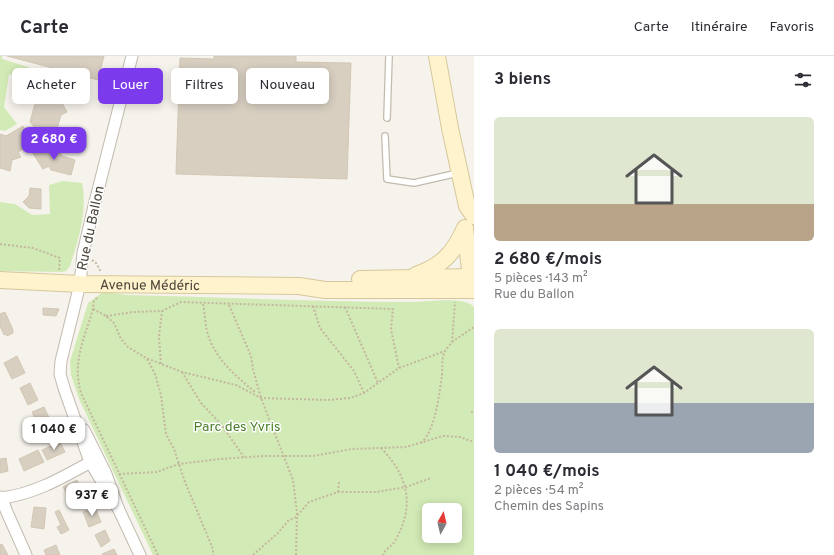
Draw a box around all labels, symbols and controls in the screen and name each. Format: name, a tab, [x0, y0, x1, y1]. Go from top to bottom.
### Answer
text: Carte	[20, 16, 69, 40]
text: Carte	[634, 19, 669, 36]
text: Itinéraire	[691, 19, 748, 36]
text: Favoris	[770, 19, 814, 36]
chip: Acheter	[12, 68, 90, 104]
chip: Louer	[98, 68, 163, 104]
chip: Filtres	[171, 68, 238, 104]
chip: Nouveau	[246, 68, 329, 104]
text: 3 biens	[494, 69, 551, 91]
icon: filters	[792, 69, 814, 91]
pin: 2 680 €	[17, 127, 91, 161]
text: 2 680 €	[30, 132, 78, 148]
icon: home	[618, 143, 690, 215]
street label: Rue du Ballon	[74, 184, 109, 272]
text: 2 680 €/mois	[494, 249, 602, 271]
text: 5 pièces · 143 m²	[494, 271, 588, 287]
street label: Avenue Médéric	[100, 277, 200, 295]
text: Rue du Ballon	[494, 287, 574, 303]
icon: home	[618, 355, 690, 427]
pin: 1 040 €	[17, 417, 91, 451]
park label: Parc des Yvris	[193, 419, 281, 436]
text: 1 040 €	[31, 422, 77, 438]
text: 1 040 €/mois	[494, 461, 600, 483]
pin: 937 €	[64, 483, 120, 517]
text: 2 pièces · 54 m²	[494, 483, 584, 499]
text: 937 €	[75, 488, 109, 504]
text: Chemin des Sapins	[494, 499, 604, 515]
north arrow	[422, 503, 462, 543]
map controls	[422, 503, 462, 543]

